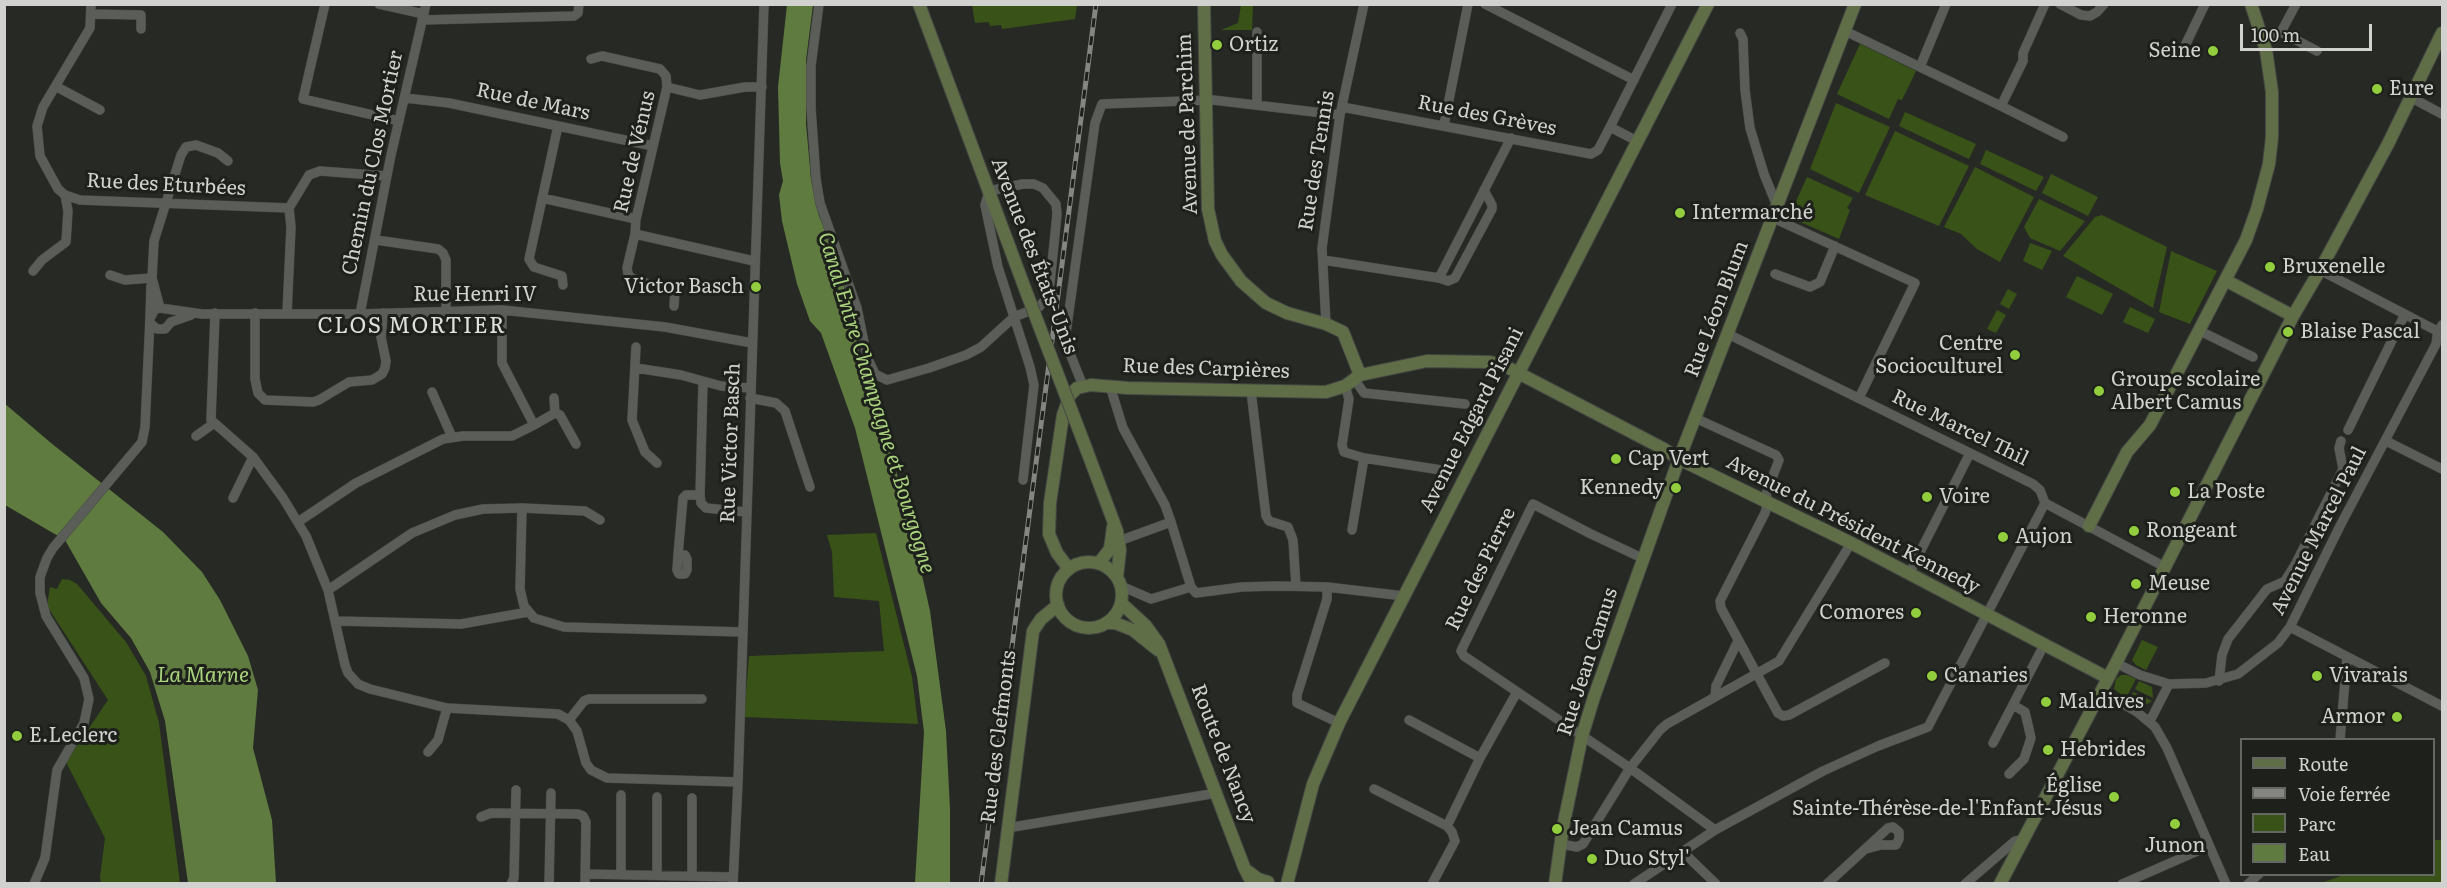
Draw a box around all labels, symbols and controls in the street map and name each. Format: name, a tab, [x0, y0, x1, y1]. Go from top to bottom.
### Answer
scale bar	[2243, 12, 2375, 50]
text: 100 m	[2251, 21, 2300, 48]
street label: Avenue de Parchim	[1173, 33, 1203, 215]
place label: Ortiz	[1229, 33, 1278, 57]
marker: Ortiz	[1210, 38, 1224, 52]
place label: Seine	[2149, 39, 2201, 63]
marker: Seine	[2206, 44, 2220, 58]
street label: Chemin du Clos Mortier	[337, 49, 409, 277]
place label: Eure	[2389, 77, 2434, 101]
street label: Rue de Mars	[474, 78, 592, 126]
marker: Eure	[2370, 82, 2384, 96]
street label: Rue de Vénus	[609, 89, 661, 215]
street label: Rue des Tennis	[1294, 89, 1340, 233]
street label: Rue des Grèves	[1416, 91, 1558, 141]
street label: Avenue des États-Unis	[985, 154, 1083, 358]
street label: Rue des Eturbées	[86, 169, 246, 201]
place label: Intermarché	[1692, 201, 1813, 225]
marker: Intermarché	[1673, 206, 1687, 220]
water label: Canal Entre Champagne et Bourgogne	[812, 229, 940, 577]
street label: Rue Léon Blum	[1680, 237, 1754, 381]
place label: Bruxenelle	[2282, 255, 2385, 279]
marker: Bruxenelle	[2263, 260, 2277, 274]
place label: Victor Basch	[624, 275, 744, 299]
marker: Victor Basch	[749, 280, 763, 294]
street label: Rue Henri IV	[413, 283, 537, 307]
district label: CLOS MORTIER	[317, 314, 507, 340]
place label: Blaise Pascal	[2300, 320, 2420, 344]
street label: Avenue Edgard Pisani	[1415, 323, 1529, 517]
marker: Blaise Pascal	[2281, 325, 2295, 339]
place label: Centre Socioculturel	[1875, 332, 2003, 379]
marker: Centre Socioculturel	[2008, 348, 2022, 362]
street label: Rue des Carpières	[1122, 354, 1290, 384]
street label: Rue Victor Basch	[716, 362, 746, 524]
place label: Groupe scolaire Albert Camus	[2111, 368, 2260, 415]
marker: Groupe scolaire Albert Camus	[2092, 384, 2106, 398]
street label: Rue Marcel Thil	[1888, 385, 2032, 471]
street label: Avenue Marcel Paul	[2266, 443, 2372, 619]
place label: Cap Vert	[1628, 447, 1709, 471]
street label: Avenue du Président Kennedy	[1722, 450, 1984, 600]
marker: Cap Vert	[1609, 452, 1623, 466]
place label: Kennedy	[1580, 476, 1664, 500]
place label: La Poste	[2187, 480, 2265, 504]
marker: Kennedy	[1669, 481, 1683, 495]
place label: Voire	[1939, 485, 1990, 509]
marker: La Poste	[2168, 485, 2182, 499]
marker: Voire	[1920, 490, 1934, 504]
street label: Rue des Pierre	[1441, 504, 1521, 634]
place label: Rongeant	[2146, 519, 2237, 543]
marker: Rongeant	[2127, 524, 2141, 538]
place label: Aujon	[2015, 525, 2073, 549]
marker: Aujon	[1996, 530, 2010, 544]
place label: Meuse	[2148, 572, 2210, 596]
marker: Meuse	[2129, 577, 2143, 591]
street label: Rue Jean Camus	[1553, 585, 1623, 739]
place label: Comores	[1819, 601, 1904, 625]
place label: Heronne	[2103, 605, 2187, 629]
marker: Comores	[1909, 606, 1923, 620]
marker: Heronne	[2084, 610, 2098, 624]
street label: Rue des Clefmonts	[976, 649, 1022, 825]
water label: La Marne	[157, 663, 249, 689]
place label: Canaries	[1944, 664, 2027, 688]
place label: Vivarais	[2329, 664, 2408, 688]
marker: Canaries	[1925, 669, 1939, 683]
marker: Vivarais	[2310, 669, 2324, 683]
street label: Route de Nancy	[1185, 681, 1261, 827]
place label: Maldives	[2058, 690, 2144, 714]
marker: Maldives	[2039, 695, 2053, 709]
place label: Armor	[2321, 705, 2385, 729]
marker: Armor	[2390, 710, 2404, 724]
place label: E.Leclerc	[29, 724, 117, 748]
marker: E.Leclerc	[10, 729, 24, 743]
place label: Hebrides	[2060, 738, 2146, 762]
legend	[2240, 738, 2435, 876]
marker: Hebrides	[2041, 743, 2055, 757]
text: Route	[2298, 750, 2348, 777]
place label: Église Sainte-Thérèse-de-l'Enfant-Jésus	[1792, 774, 2102, 821]
text: Voie ferrée	[2298, 780, 2390, 807]
marker: Église Sainte-Thérèse-de-l'Enfant-Jésus	[2107, 790, 2121, 804]
text: Parc	[2298, 810, 2336, 837]
place label: Jean Camus	[1569, 817, 1683, 841]
marker: Junon	[2168, 817, 2182, 831]
marker: Jean Camus	[1550, 822, 1564, 836]
place label: Junon	[2144, 834, 2206, 858]
text: Eau	[2298, 840, 2330, 867]
place label: Duo Styl'	[1604, 847, 1690, 871]
marker: Duo Styl'	[1585, 852, 1599, 866]

